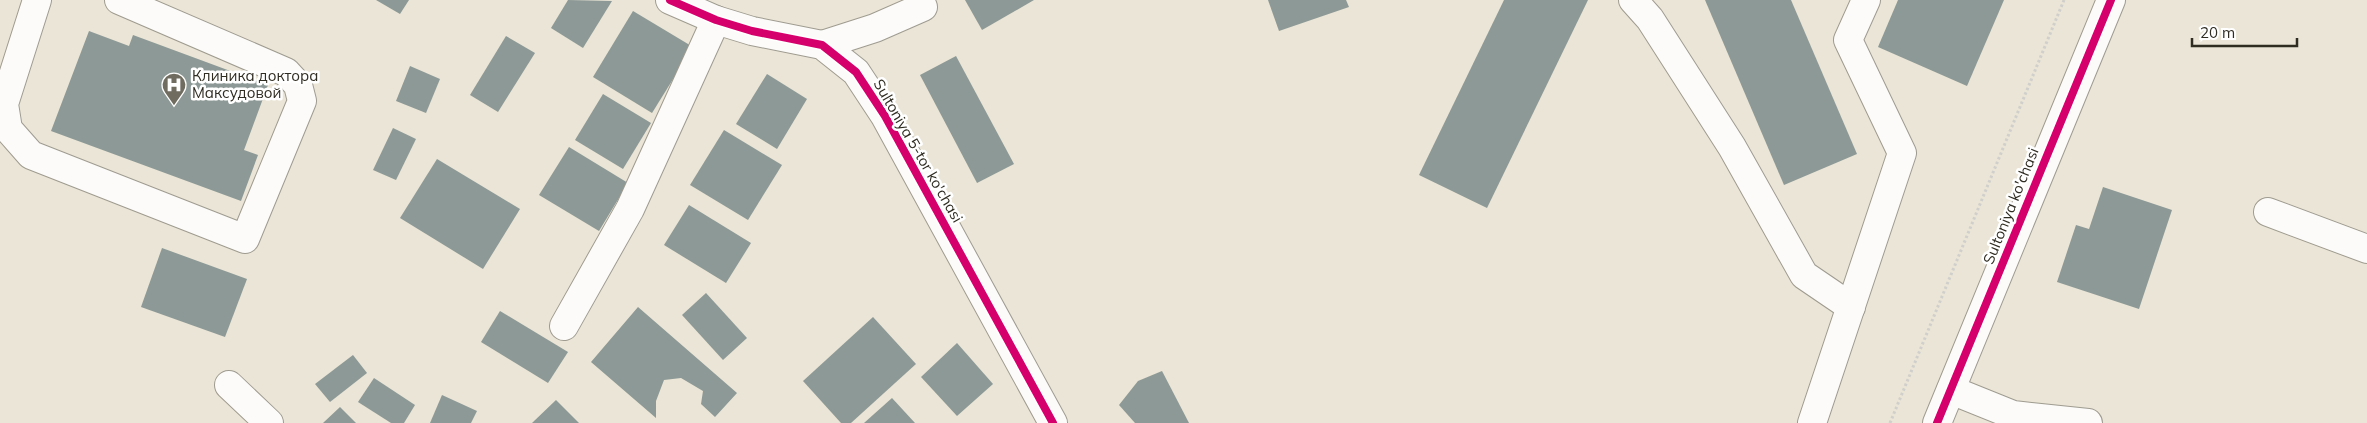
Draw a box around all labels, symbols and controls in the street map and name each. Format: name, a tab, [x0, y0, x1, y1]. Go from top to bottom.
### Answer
scale bar	[2192, 15, 2297, 47]
text: 20 m	[2200, 23, 2235, 42]
place label: Клиника доктора Максудовой	[192, 66, 318, 102]
hospital icon: Клиника доктора Максудовой	[161, 72, 187, 106]
street label: Sultoniya 5-tor ko'chasi	[870, 76, 967, 226]
street label: Sultoniya ko'chasi	[1978, 145, 2043, 267]

